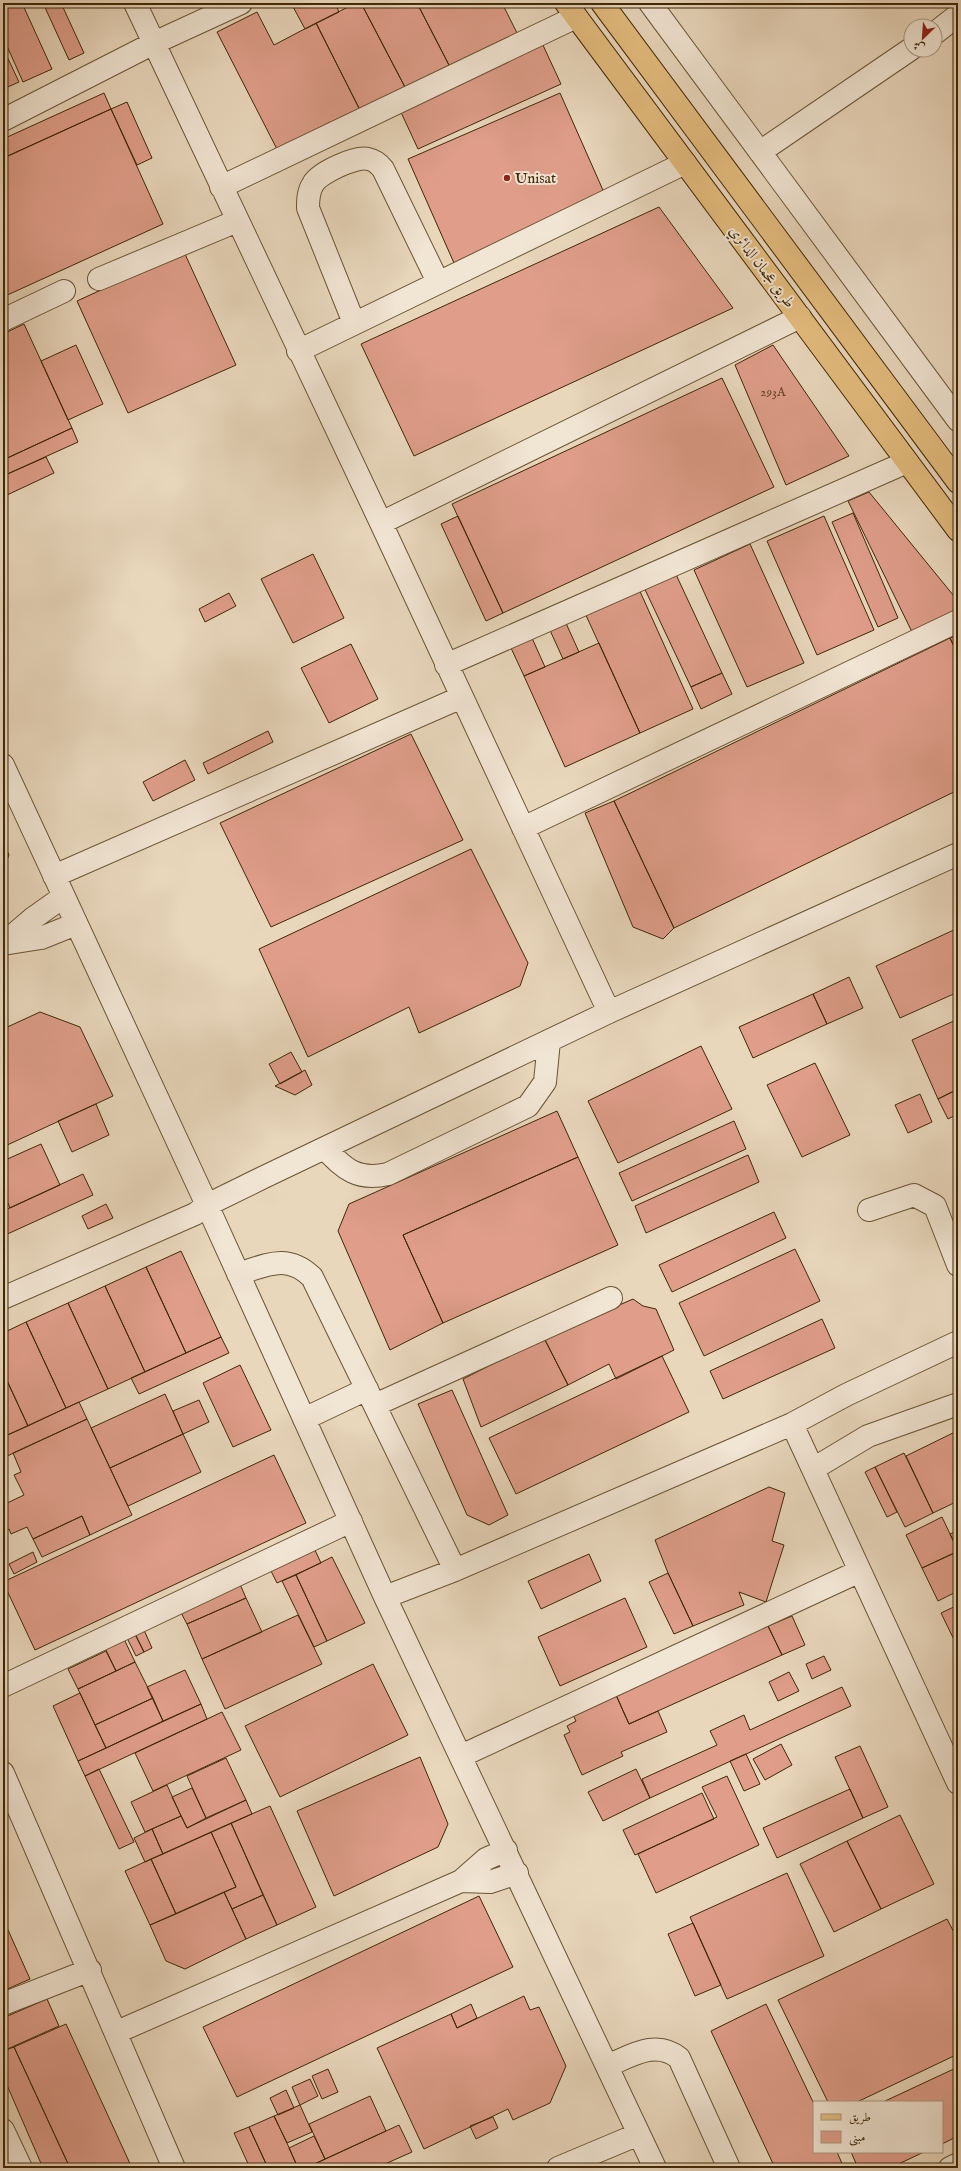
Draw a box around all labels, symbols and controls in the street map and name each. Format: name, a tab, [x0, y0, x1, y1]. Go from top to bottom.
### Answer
north arrow	[903, 18, 943, 58]
text: ش	[911, 37, 927, 55]
place label: Unisat	[515, 169, 556, 188]
marker: Unisat	[502, 173, 512, 183]
street label: طريق عجمان الدائري	[723, 222, 799, 313]
house number: 293A	[760, 384, 787, 401]
legend	[813, 2101, 943, 2153]
text: طريق	[849, 2110, 871, 2125]
text: مبنى	[849, 2130, 865, 2146]

